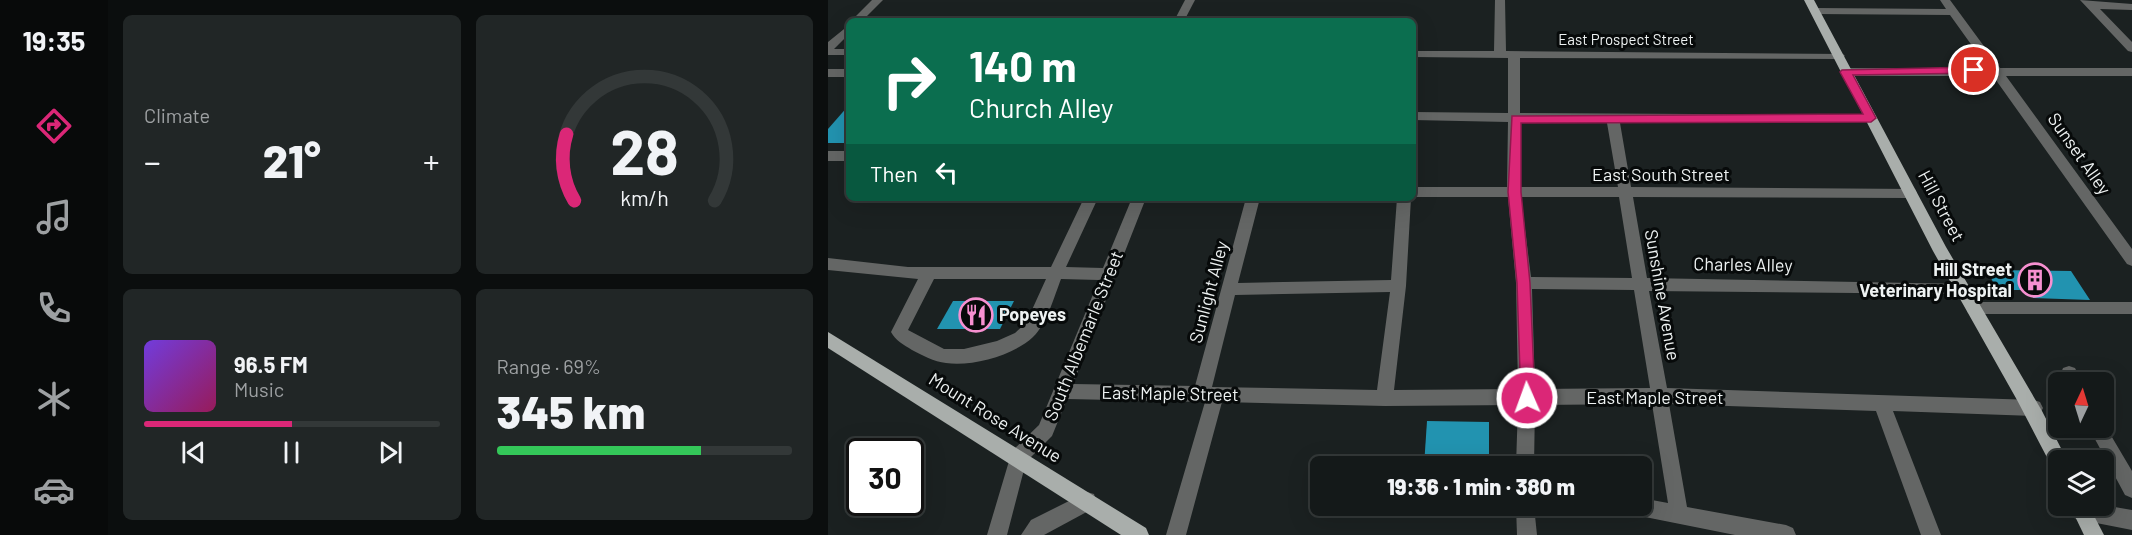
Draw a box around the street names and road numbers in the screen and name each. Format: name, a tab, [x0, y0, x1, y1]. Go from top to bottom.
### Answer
street label: East Prospect Street	[1558, 30, 1694, 48]
street label: Sunset Alley	[2044, 108, 2116, 199]
street label: East South Street	[1592, 163, 1730, 185]
street label: Hill Street	[1914, 166, 1970, 245]
street label: Sunshine Avenue	[1641, 228, 1685, 362]
street label: Sunlight Alley	[1184, 238, 1232, 345]
street label: South Albemarle Street	[1039, 247, 1127, 424]
street label: Charles Alley	[1693, 252, 1793, 276]
street label: Mount Rose Avenue	[925, 368, 1066, 467]
street label: East Maple Street	[1101, 381, 1239, 405]
street label: East Maple Street	[1586, 386, 1724, 408]

